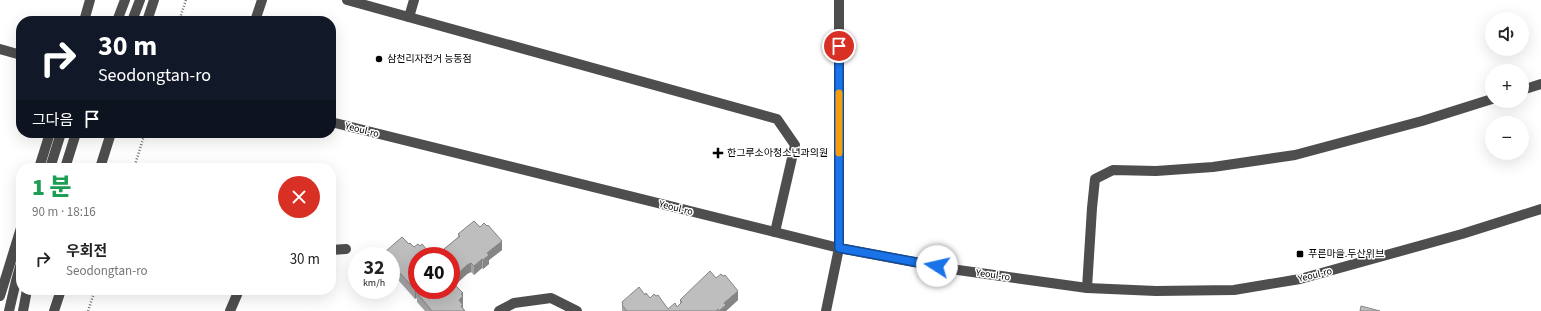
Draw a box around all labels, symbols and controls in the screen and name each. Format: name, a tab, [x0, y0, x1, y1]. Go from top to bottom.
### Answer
map controls	[1485, 12, 1529, 160]
button: sound	[1485, 12, 1529, 56]
text: 30 m	[98, 26, 157, 66]
pin	[822, 29, 856, 63]
icon: right	[32, 32, 84, 84]
icon: arrive	[828, 35, 850, 57]
place label: 삼천리자전거 능동점	[387, 52, 472, 66]
marker: 삼천리자전거 능동점	[374, 54, 384, 64]
text: Seodongtan-ro	[98, 63, 211, 88]
button: +	[1485, 64, 1529, 108]
icon: arrive	[81, 108, 103, 130]
text: 그다음	[32, 110, 73, 131]
button: −	[1485, 116, 1529, 160]
street label: Yeoul-ro	[343, 119, 380, 141]
place label: 한그루소아청소년과의원	[727, 146, 828, 160]
marker: 한그루소아청소년과의원	[712, 147, 724, 159]
text: 1 분	[32, 170, 72, 205]
button: close	[278, 176, 320, 218]
street label: Yeoul-ro	[657, 197, 694, 219]
text: 90 m · 18:16	[32, 203, 96, 221]
text: 우회전	[66, 241, 107, 262]
position arrow	[916, 245, 958, 287]
speed limit sign: 40	[408, 247, 460, 299]
place label: 푸른마을.두산위브	[1308, 247, 1384, 261]
icon: right	[32, 248, 54, 270]
text: 30 m	[290, 249, 320, 270]
marker: 푸른마을.두산위브	[1295, 249, 1305, 259]
text: 32	[363, 254, 385, 282]
text: Seodongtan-ro	[66, 262, 148, 280]
street label: Yeoul-ro	[1296, 264, 1333, 286]
street label: Yeoul-ro	[974, 266, 1011, 284]
text: km/h	[363, 276, 385, 290]

